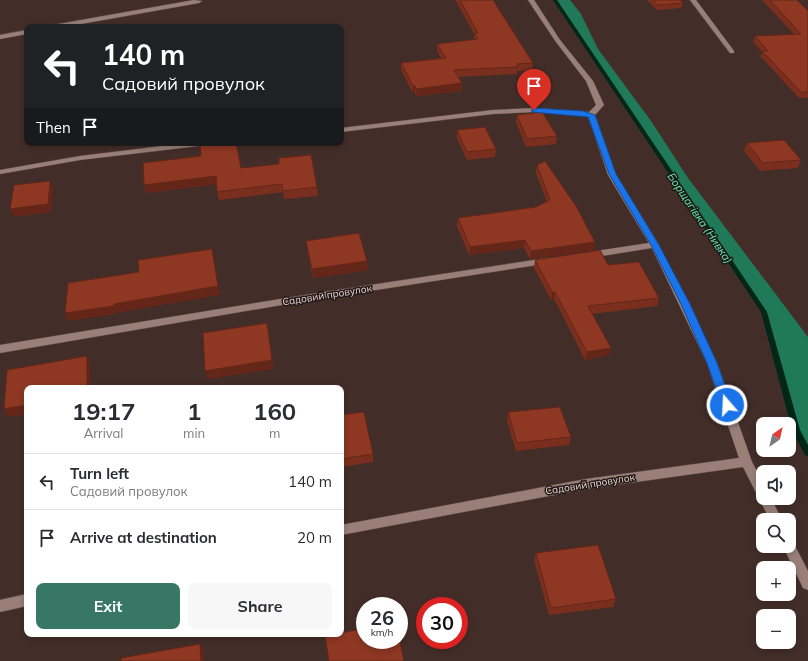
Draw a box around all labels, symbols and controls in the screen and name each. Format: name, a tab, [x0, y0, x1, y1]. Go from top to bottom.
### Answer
text: 140 m	[102, 37, 185, 72]
icon: left	[36, 40, 88, 92]
pin	[517, 69, 551, 110]
text: Садовий провулок	[102, 72, 265, 95]
icon: arrive	[523, 75, 545, 97]
icon: arrive	[79, 116, 101, 138]
text: Then	[36, 118, 71, 137]
water label: Борщагівка (Нивка)	[664, 170, 736, 266]
street label: Садовий провулок	[281, 281, 373, 308]
position arrow	[706, 384, 748, 426]
text: 19:17	[72, 396, 135, 426]
text: 1	[187, 396, 201, 426]
text: 160	[253, 396, 296, 426]
north arrow	[756, 417, 796, 457]
map controls	[756, 417, 796, 649]
text: Arrival	[84, 425, 123, 441]
text: min	[183, 425, 205, 441]
text: m	[269, 425, 280, 441]
text: Turn left	[70, 464, 129, 483]
button: sound	[756, 465, 796, 505]
street label: Садовий провулок	[544, 470, 636, 497]
icon: left	[36, 471, 58, 493]
text: 140 m	[288, 472, 332, 491]
text: Садовий провулок	[70, 483, 188, 499]
button: search	[756, 513, 796, 553]
icon: arrive	[36, 527, 58, 549]
text: Arrive at destination	[70, 528, 217, 547]
text: 20 m	[297, 528, 332, 547]
button: +	[756, 561, 796, 601]
button: Exit	[36, 583, 180, 629]
button: Share	[188, 583, 332, 629]
speed limit sign: 30	[416, 597, 468, 649]
text: 26	[370, 605, 394, 630]
button: −	[756, 609, 796, 649]
text: km/h	[371, 626, 393, 639]

